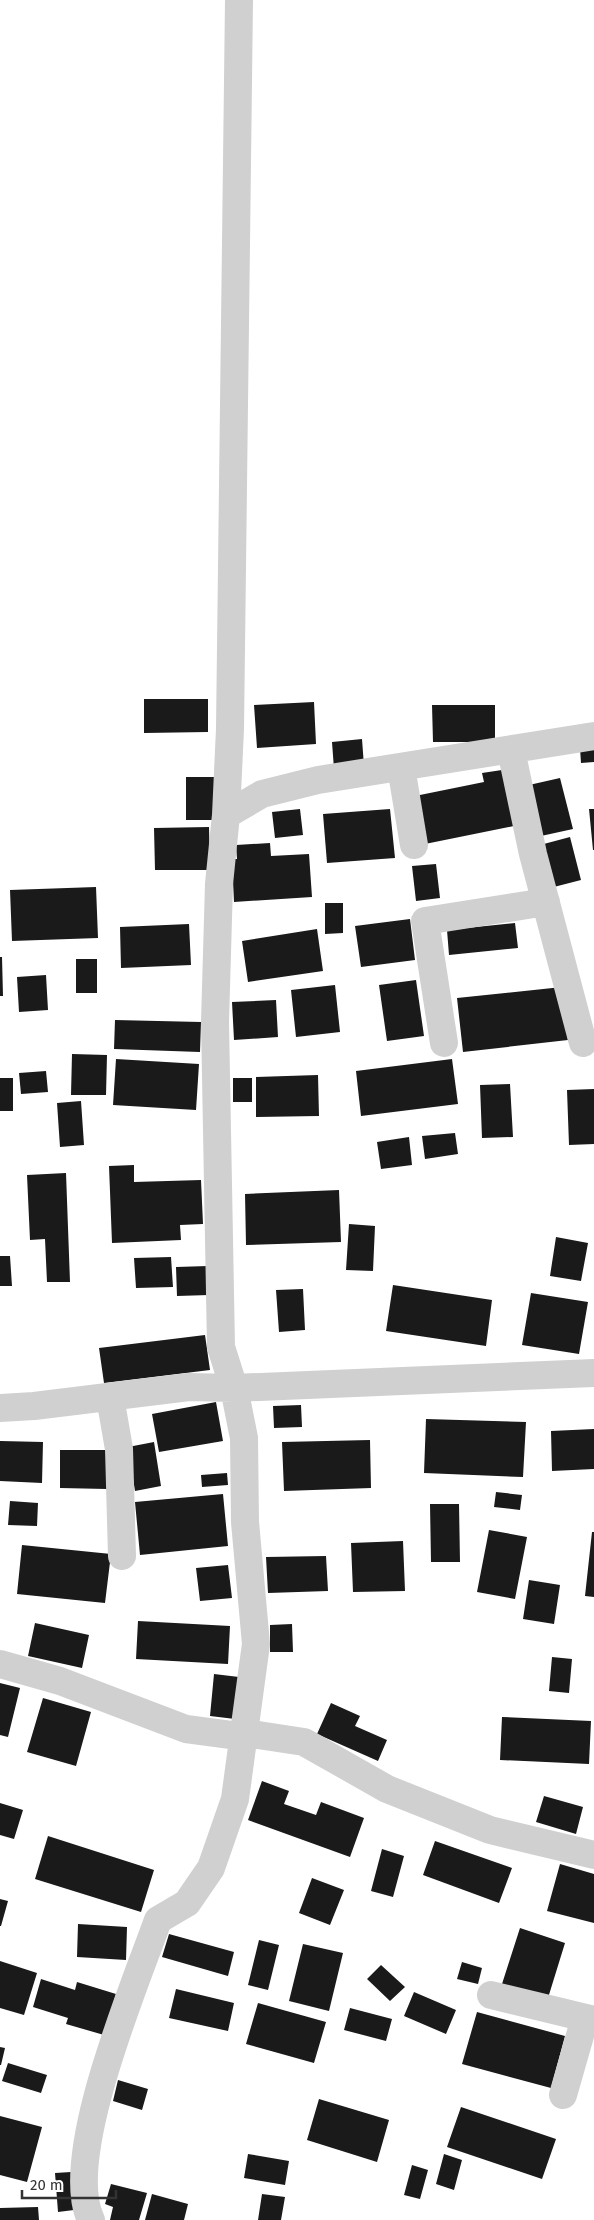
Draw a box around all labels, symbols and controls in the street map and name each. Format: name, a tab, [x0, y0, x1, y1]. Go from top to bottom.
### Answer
scale bar	[22, 2168, 116, 2200]
text: 20 m	[30, 2176, 63, 2194]

